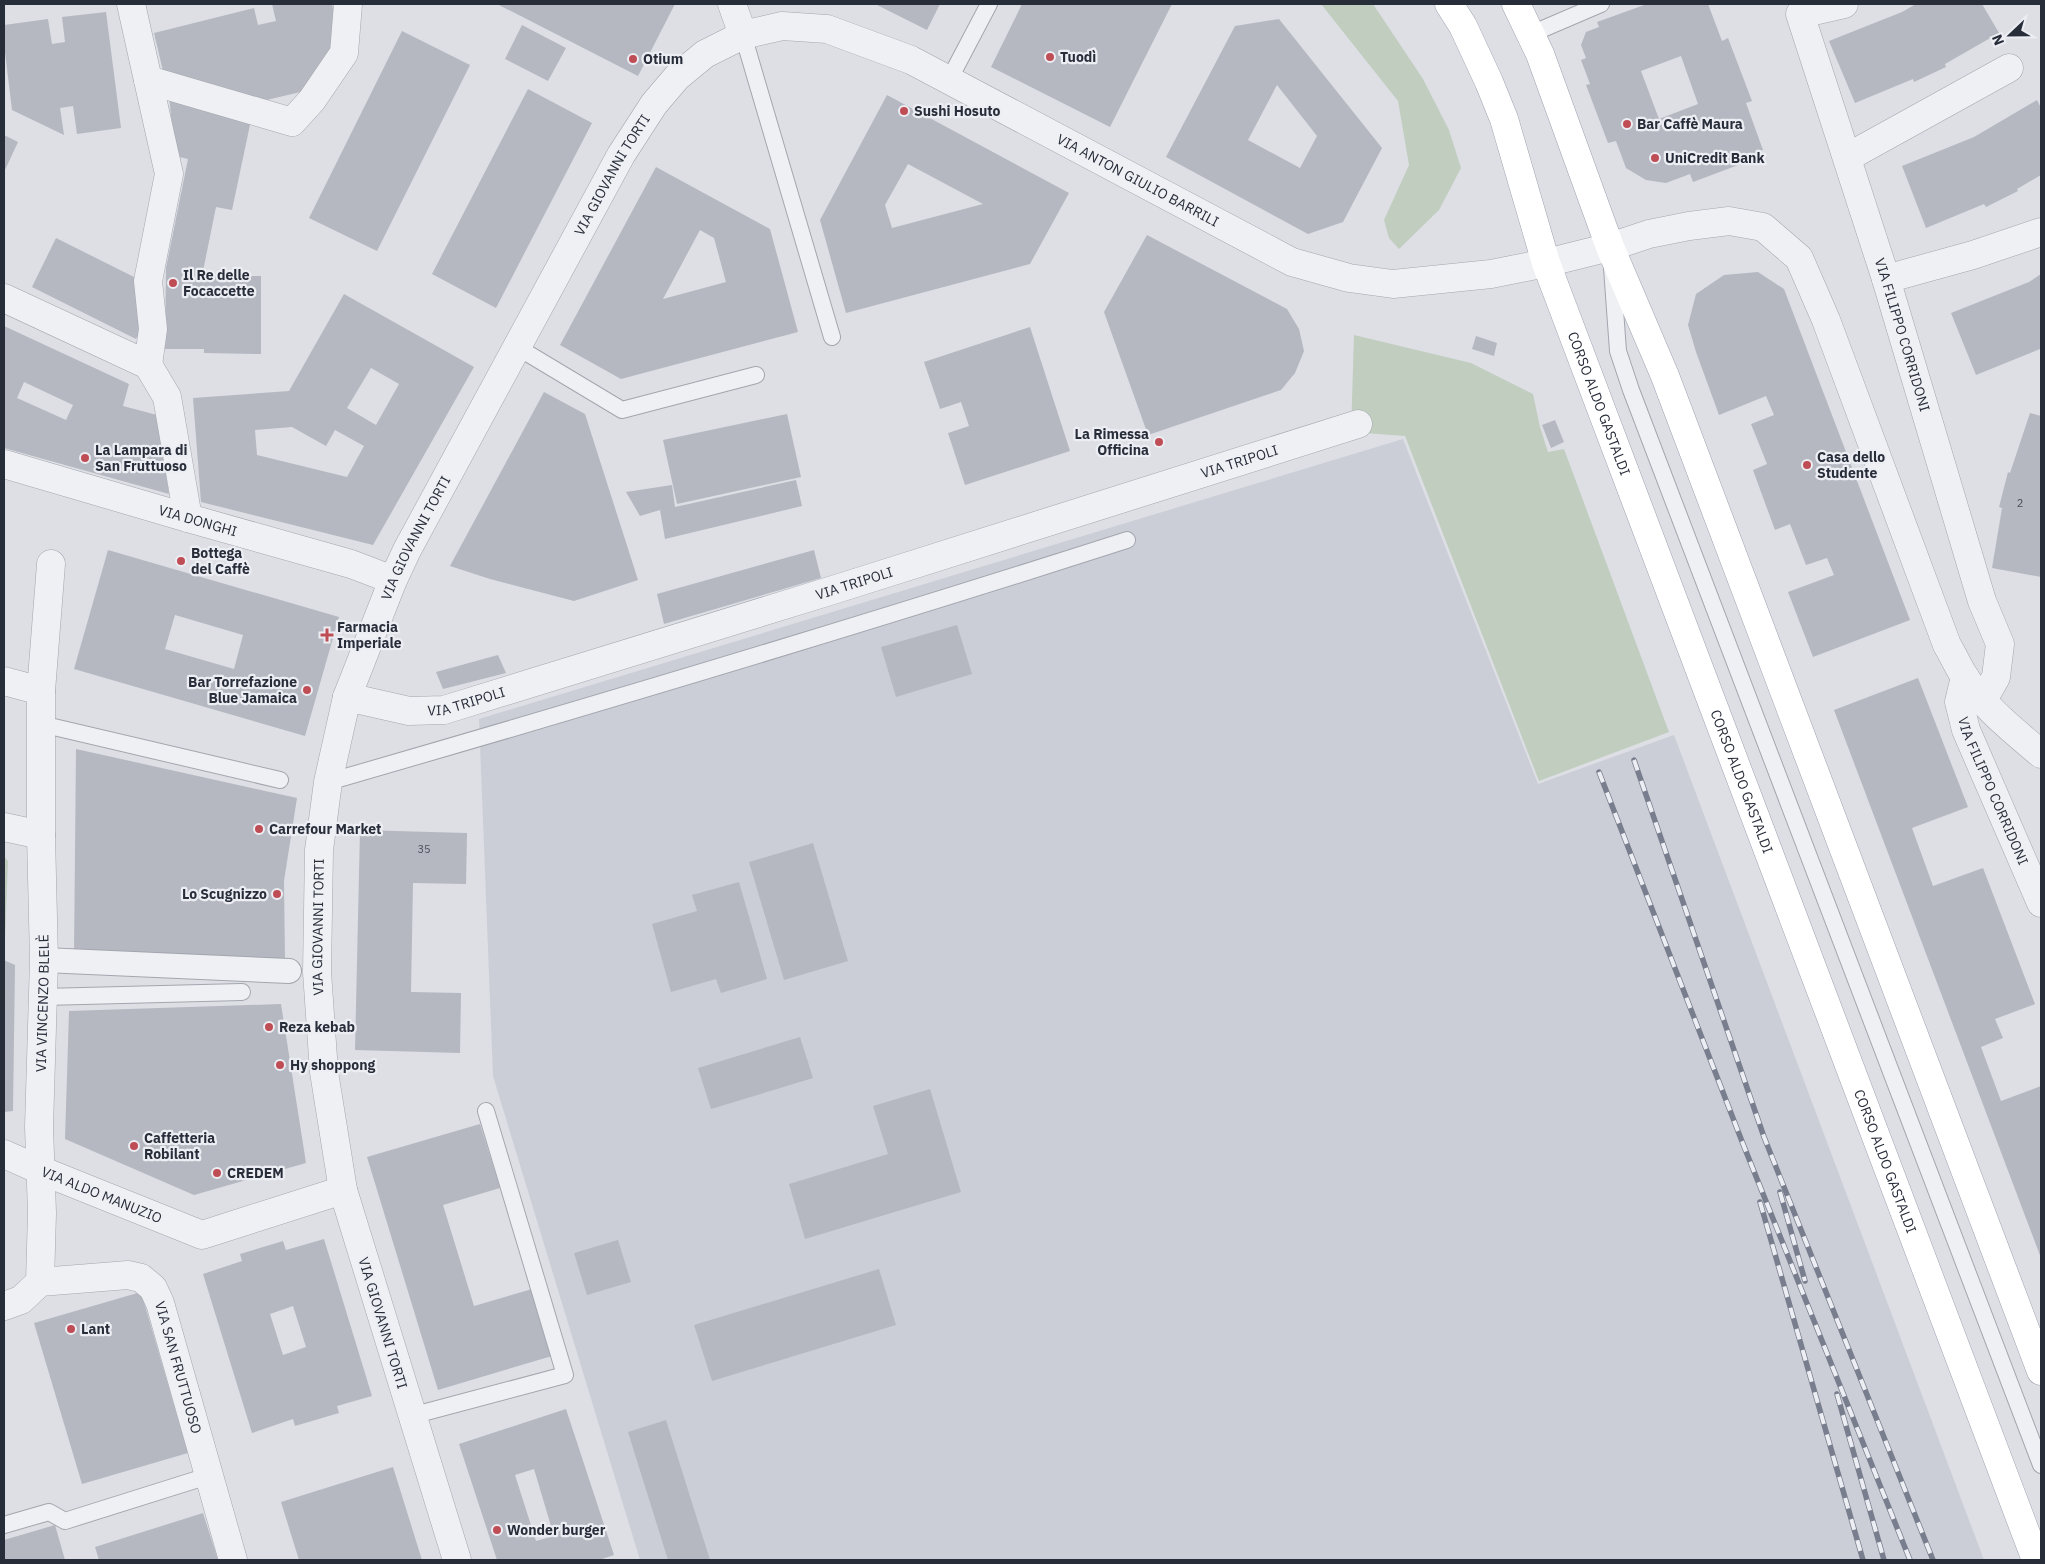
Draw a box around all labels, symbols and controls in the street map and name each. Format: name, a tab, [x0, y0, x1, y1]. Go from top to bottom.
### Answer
north arrow	[1985, 10, 2035, 60]
text: N	[1988, 32, 2008, 48]
place label: Tuodì	[1060, 48, 1096, 66]
place label: Otium	[643, 50, 683, 68]
marker: Tuodì	[1044, 51, 1056, 63]
marker: Otium	[627, 53, 639, 65]
place label: Sushi Hosuto	[914, 102, 1001, 120]
marker: Sushi Hosuto	[898, 105, 910, 117]
street label: VIA GIOVANNI TORTI	[570, 111, 654, 239]
place label: Bar Caffè Maura	[1637, 115, 1743, 133]
marker: Bar Caffè Maura	[1621, 118, 1633, 130]
street label: VIA ANTON GIULIO BARRILI	[1054, 130, 1222, 231]
place label: UniCredit Bank	[1665, 149, 1765, 167]
marker: UniCredit Bank	[1649, 152, 1661, 164]
street label: VIA FILIPPO CORRIDONI	[1871, 256, 1934, 414]
place label: Il Re delle Focaccette	[183, 266, 255, 300]
marker: Il Re delle Focaccette	[167, 277, 179, 289]
street label: CORSO ALDO GASTALDI	[1564, 329, 1634, 478]
place label: La Rimessa Officina	[1074, 425, 1149, 459]
marker: La Rimessa Officina	[1153, 436, 1165, 448]
place label: La Lampara di San Fruttuoso	[95, 441, 187, 475]
street label: VIA TRIPOLI	[1199, 441, 1280, 482]
place label: Casa dello Studente	[1817, 448, 1885, 482]
marker: La Lampara di San Fruttuoso	[79, 452, 91, 464]
marker: Casa dello Studente	[1801, 459, 1813, 471]
street label: VIA GIOVANNI TORTI	[377, 473, 454, 603]
house number: 2	[2017, 496, 2023, 510]
street label: VIA DONGHI	[156, 501, 239, 540]
place label: Bottega del Caffè	[191, 544, 250, 578]
marker: Bottega del Caffè	[175, 555, 187, 567]
street label: VIA TRIPOLI	[813, 563, 895, 604]
place label: Farmacia Imperiale	[337, 618, 402, 652]
marker: Farmacia Imperiale	[321, 629, 333, 641]
place label: Bar Torrefazione Blue Jamaica	[188, 673, 297, 707]
street label: VIA TRIPOLI	[427, 683, 507, 719]
marker: Bar Torrefazione Blue Jamaica	[301, 684, 313, 696]
street label: CORSO ALDO GASTALDI	[1707, 707, 1777, 856]
street label: VIA FILIPPO CORRIDONI	[1954, 715, 2032, 868]
place label: Carrefour Market	[269, 820, 381, 838]
marker: Carrefour Market	[253, 823, 265, 835]
house number: 35	[417, 842, 431, 856]
street label: VIA GIOVANNI TORTI	[308, 858, 328, 996]
place label: Lo Scugnizzo	[182, 885, 267, 903]
marker: Lo Scugnizzo	[271, 888, 283, 900]
street label: VIA VINCENZO BLELÈ	[32, 934, 53, 1072]
place label: Reza kebab	[279, 1018, 355, 1036]
marker: Reza kebab	[263, 1021, 275, 1033]
place label: Hy shoppong	[290, 1056, 375, 1074]
marker: Hy shoppong	[274, 1059, 286, 1071]
street label: CORSO ALDO GASTALDI	[1850, 1087, 1921, 1236]
place label: Caffetteria Robilant	[144, 1129, 215, 1163]
marker: Caffetteria Robilant	[128, 1140, 140, 1152]
street label: VIA ALDO MANUZIO	[39, 1163, 165, 1227]
place label: CREDEM	[227, 1164, 284, 1182]
marker: CREDEM	[211, 1167, 223, 1179]
street label: VIA GIOVANNI TORTI	[354, 1255, 412, 1391]
street label: VIA SAN FRUTTUOSO	[151, 1299, 206, 1436]
place label: Lant	[81, 1320, 110, 1338]
marker: Lant	[65, 1323, 77, 1335]
place label: Wonder burger	[507, 1521, 606, 1539]
marker: Wonder burger	[491, 1524, 503, 1536]

